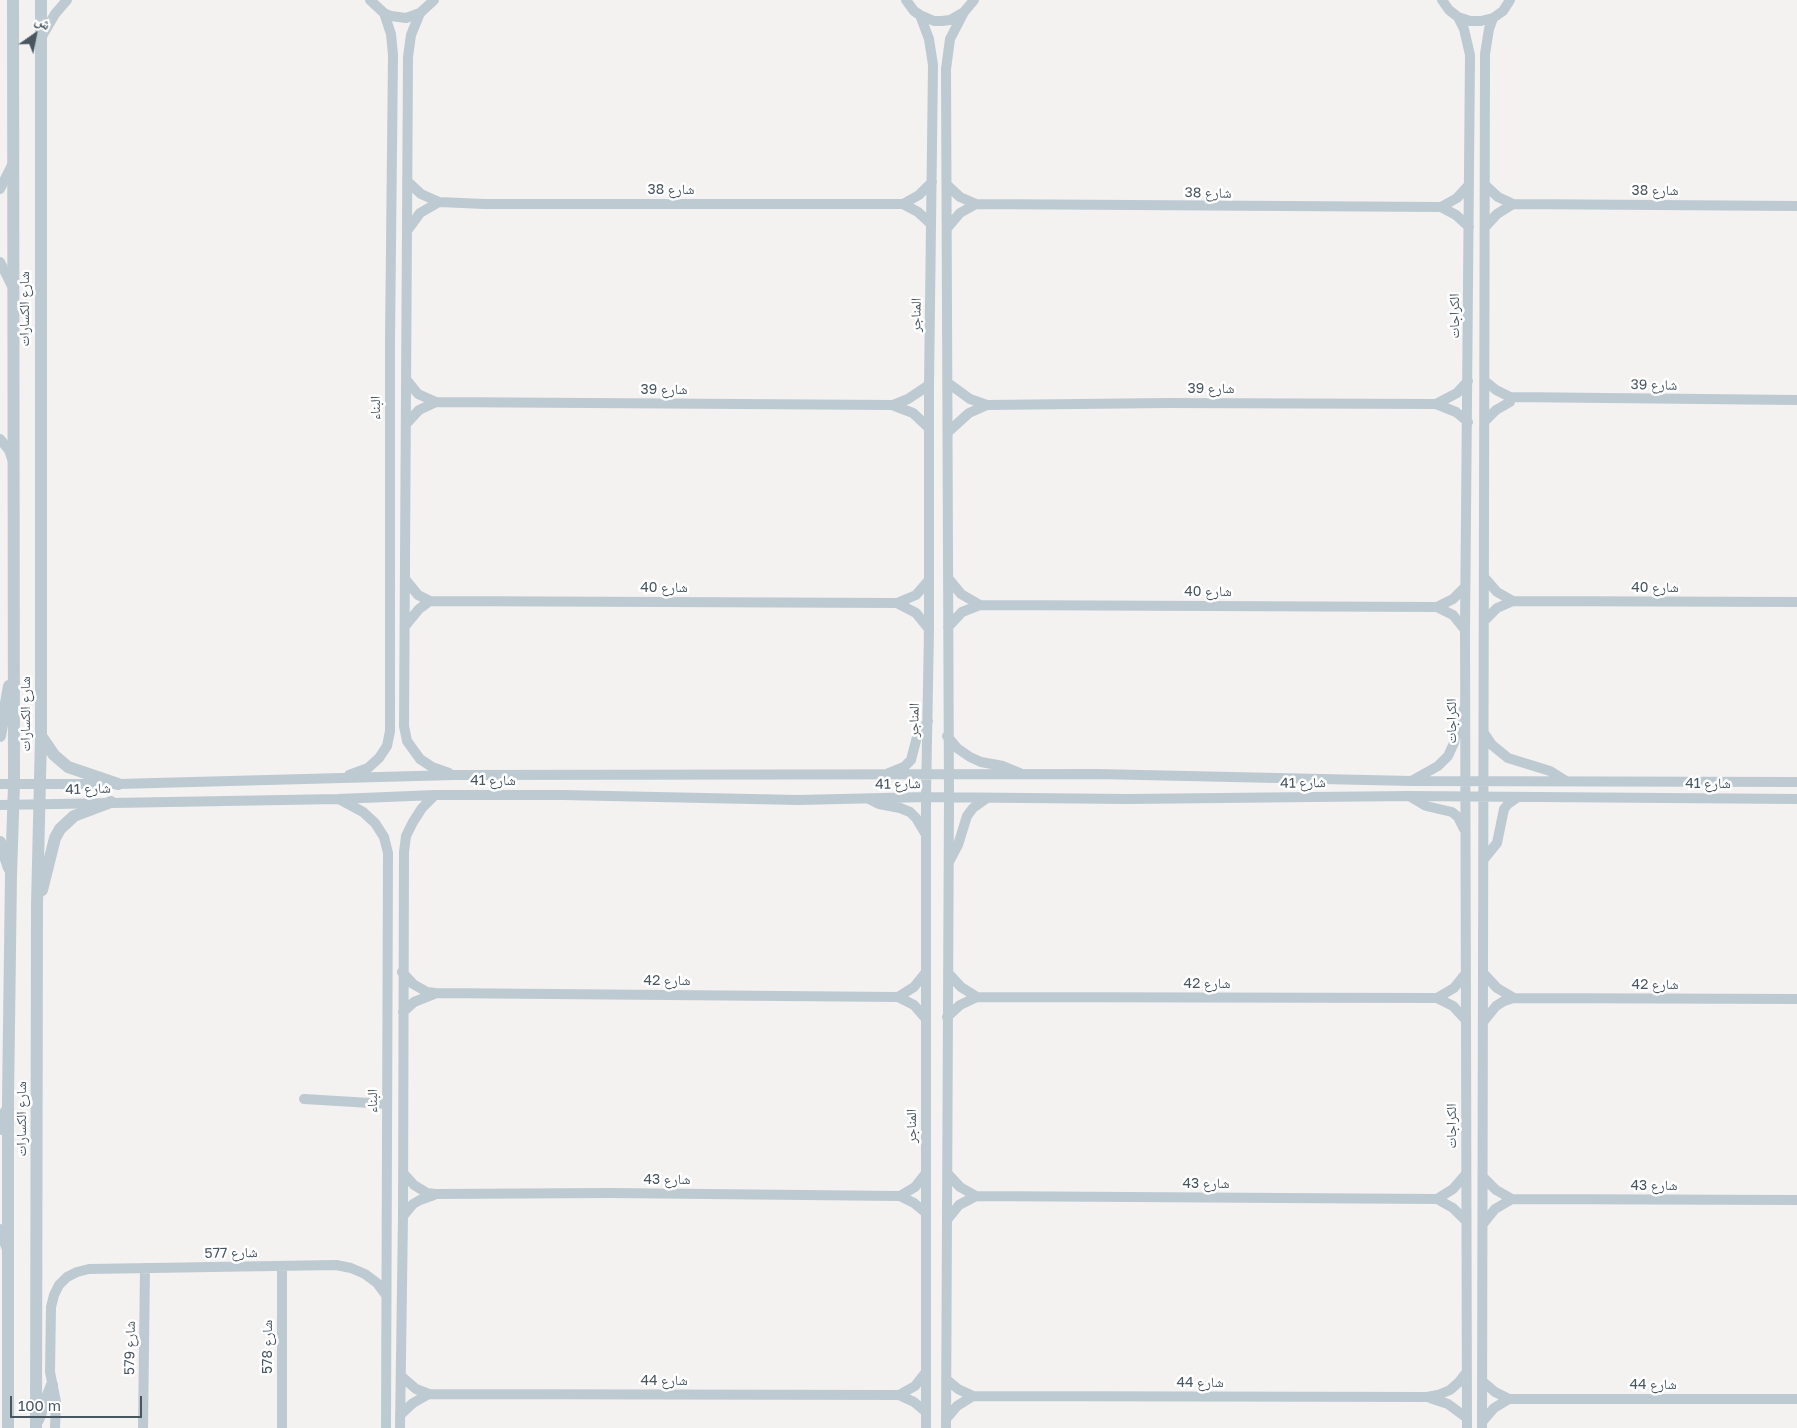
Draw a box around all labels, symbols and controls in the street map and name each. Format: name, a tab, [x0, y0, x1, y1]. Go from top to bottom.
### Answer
north arrow	[10, 10, 60, 60]
text: ش	[33, 11, 54, 33]
street label: شارع 38	[648, 182, 694, 198]
street label: شارع 38	[1632, 183, 1678, 199]
street label: شارع 38	[1184, 184, 1232, 202]
street label: شارع الكسارات	[17, 271, 33, 347]
street label: الكراجات	[1447, 294, 1463, 338]
street label: المناجر	[907, 298, 925, 332]
street label: شارع 39	[1630, 376, 1678, 394]
street label: شارع 39	[1188, 381, 1234, 397]
street label: شارع 39	[641, 382, 687, 398]
street label: البناء	[368, 396, 384, 420]
street label: شارع 40	[640, 580, 688, 596]
street label: شارع 40	[1631, 580, 1679, 596]
street label: شارع 40	[1184, 584, 1232, 600]
street label: شارع الكسارات	[18, 676, 34, 752]
street label: الكراجات	[1444, 699, 1460, 743]
street label: المناجر	[905, 703, 923, 737]
street label: شارع 41	[470, 773, 516, 789]
street label: شارع 41	[1280, 774, 1326, 792]
street label: شارع 41	[875, 775, 921, 793]
street label: شارع 41	[1685, 776, 1731, 792]
street label: شارع 41	[65, 780, 111, 798]
street label: شارع 42	[644, 973, 690, 989]
street label: شارع 42	[1184, 976, 1230, 992]
street label: شارع 42	[1632, 977, 1678, 993]
street label: شارع الكسارات	[14, 1081, 30, 1157]
street label: البناء	[365, 1089, 381, 1113]
street label: الكراجات	[1444, 1104, 1460, 1148]
street label: المناجر	[904, 1109, 920, 1143]
street label: شارع 43	[644, 1172, 690, 1188]
street label: شارع 43	[1183, 1176, 1229, 1192]
street label: شارع 43	[1631, 1178, 1677, 1194]
street label: شارع 577	[204, 1244, 258, 1262]
street label: شارع 578	[260, 1320, 276, 1374]
street label: شارع 579	[121, 1321, 139, 1375]
street label: شارع 44	[640, 1373, 688, 1389]
street label: شارع 44	[1176, 1375, 1224, 1391]
street label: شارع 44	[1629, 1377, 1677, 1393]
scale bar	[12, 1386, 145, 1418]
text: 100 m	[18, 1396, 61, 1414]

